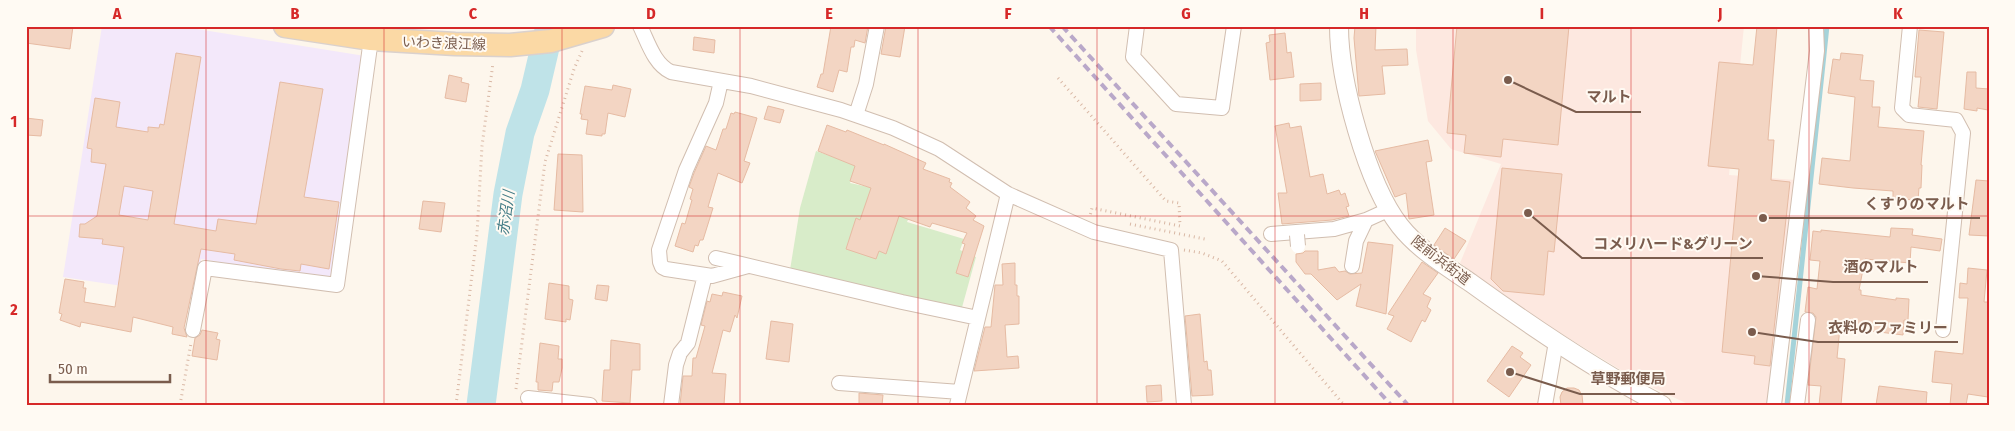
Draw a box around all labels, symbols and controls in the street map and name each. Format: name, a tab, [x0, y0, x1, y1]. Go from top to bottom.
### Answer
text: A	[112, 4, 122, 23]
text: B	[291, 4, 300, 23]
text: C	[469, 4, 478, 23]
text: D	[646, 4, 656, 23]
text: E	[825, 4, 833, 23]
text: F	[1004, 4, 1012, 23]
text: G	[1181, 4, 1191, 23]
text: H	[1359, 4, 1369, 23]
text: I	[1540, 4, 1544, 23]
text: J	[1717, 4, 1722, 23]
text: K	[1893, 4, 1903, 23]
street label: いわき浪江線	[402, 34, 486, 53]
callout: マルト	[1576, 82, 1641, 112]
text: マルト	[1586, 88, 1632, 106]
text: 1	[11, 112, 17, 131]
water label: 赤沼川	[494, 187, 518, 237]
callout: くすりのマルト	[1855, 188, 1980, 218]
text: くすりのマルト	[1864, 195, 1970, 213]
callout: コメリハード&グリーン	[1582, 228, 1763, 258]
street label: 陸前浜街道	[1408, 232, 1474, 289]
text: コメリハード&グリーン	[1593, 235, 1753, 253]
callout: 酒のマルト	[1833, 252, 1928, 282]
text: 酒のマルト	[1843, 258, 1919, 276]
text: 2	[9, 300, 18, 319]
callout: 衣料のファミリー	[1818, 312, 1958, 342]
text: 衣料のファミリー	[1828, 319, 1948, 337]
scale bar	[50, 351, 170, 383]
text: 50 m	[58, 360, 88, 378]
callout: 草野郵便局	[1580, 364, 1675, 394]
text: 草野郵便局	[1590, 370, 1666, 388]

